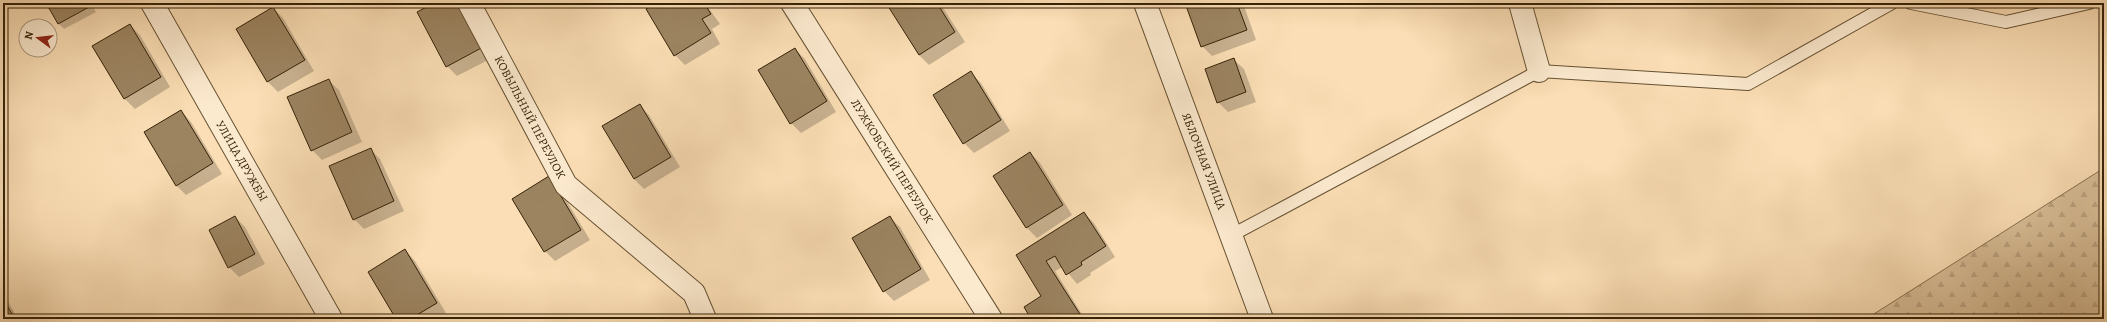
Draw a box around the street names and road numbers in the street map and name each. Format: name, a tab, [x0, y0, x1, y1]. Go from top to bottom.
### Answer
street label: КОВЫЛЬНЫЙ ПЕРЕУЛОК	[491, 53, 570, 182]
street label: ЛУЖКОВСКИЙ ПЕРЕУЛОК	[847, 96, 937, 226]
street label: ЯБЛОЧНАЯ УЛИЦА	[1178, 110, 1230, 213]
street label: УЛИЦА ДРУЖБЫ	[212, 118, 272, 204]

